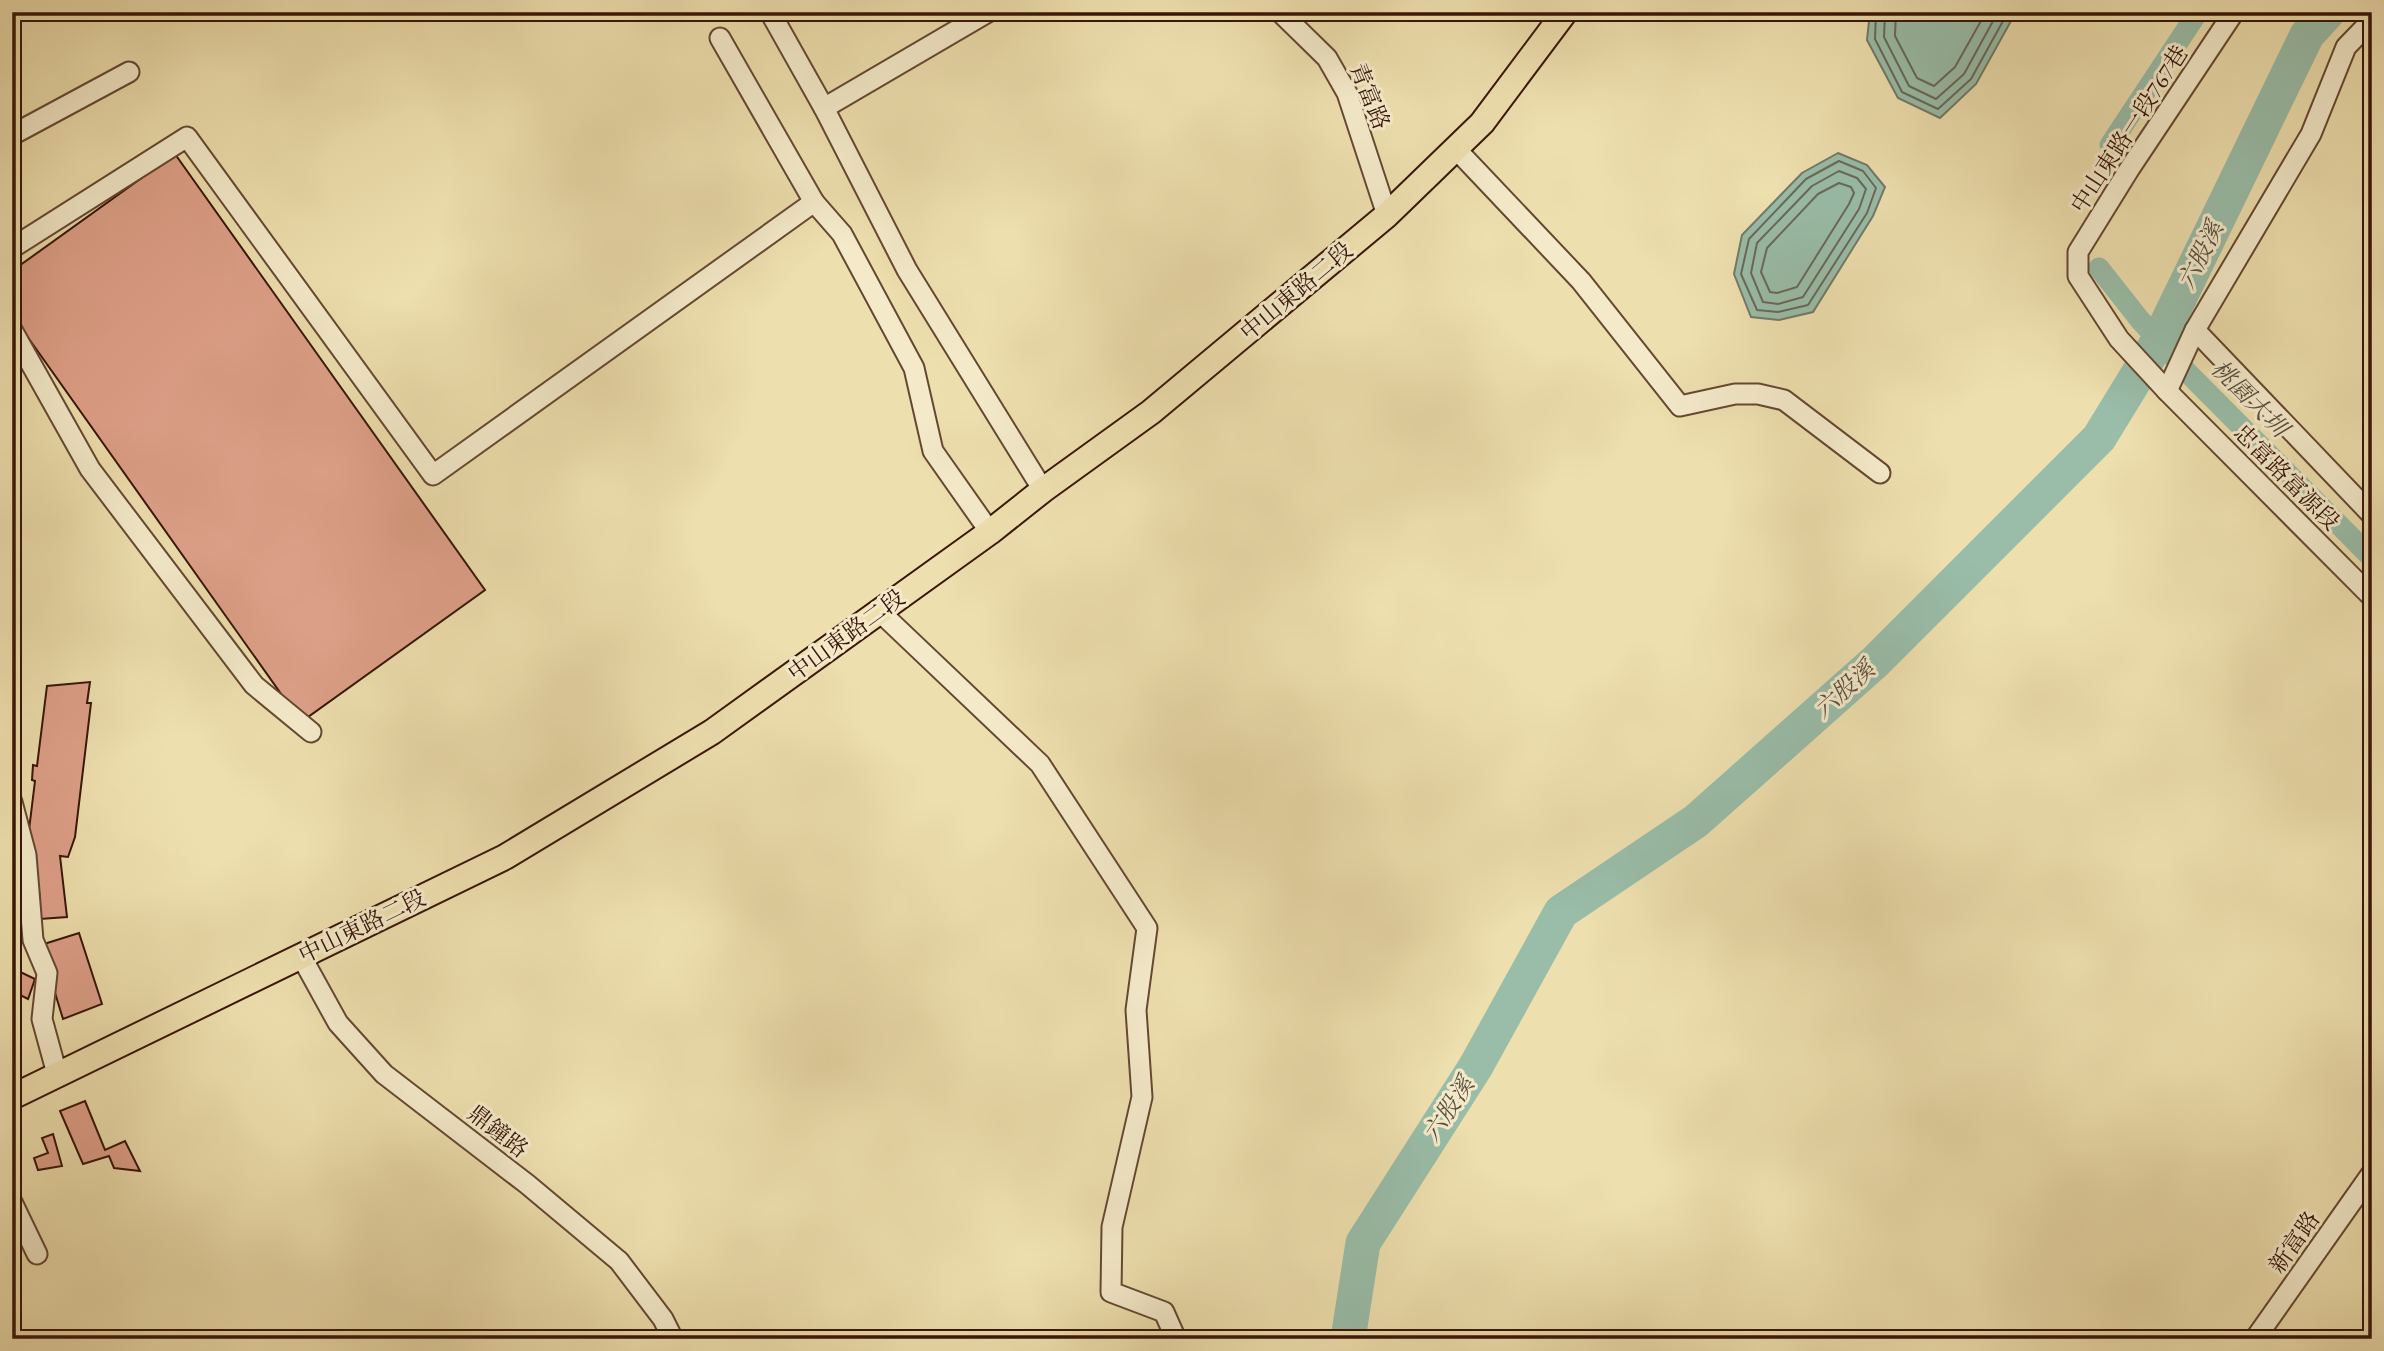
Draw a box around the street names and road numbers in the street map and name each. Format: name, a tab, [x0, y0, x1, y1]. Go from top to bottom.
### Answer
street label: 中山東路一段767巷	[2064, 39, 2194, 219]
street label: 青富路	[1343, 58, 1397, 134]
street label: 中山東路二段	[1234, 235, 1358, 347]
street label: 忠富路富源段	[2228, 418, 2346, 536]
street label: 中山東路二段	[781, 582, 911, 688]
street label: 中山東路二段	[293, 882, 431, 970]
street label: 鼎鐘路	[462, 1098, 534, 1164]
street label: 新富路	[2262, 1205, 2326, 1279]

